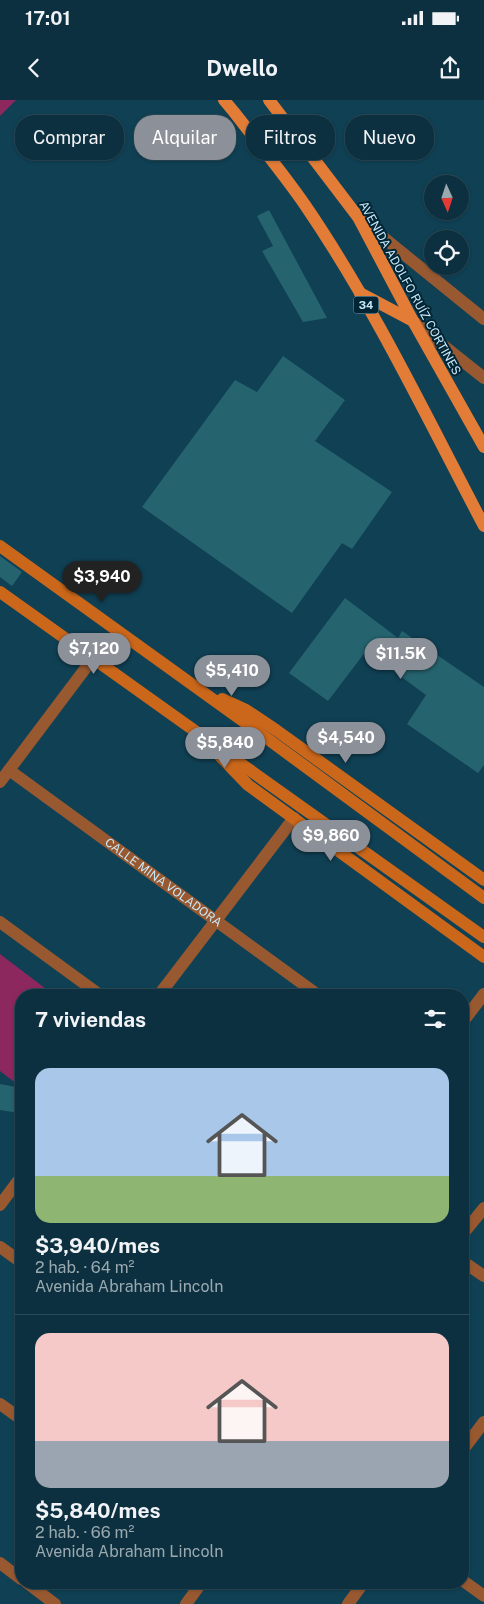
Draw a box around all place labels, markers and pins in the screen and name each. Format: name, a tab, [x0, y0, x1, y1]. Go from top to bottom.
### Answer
pin: $3,940	[61, 560, 143, 603]
pin: $7,120	[53, 632, 135, 675]
pin: $11.5K	[360, 638, 442, 680]
pin: $5,410	[191, 654, 273, 697]
pin: $4,540	[305, 722, 387, 764]
pin: $5,840	[184, 726, 266, 769]
pin: $9,860	[290, 820, 372, 862]

